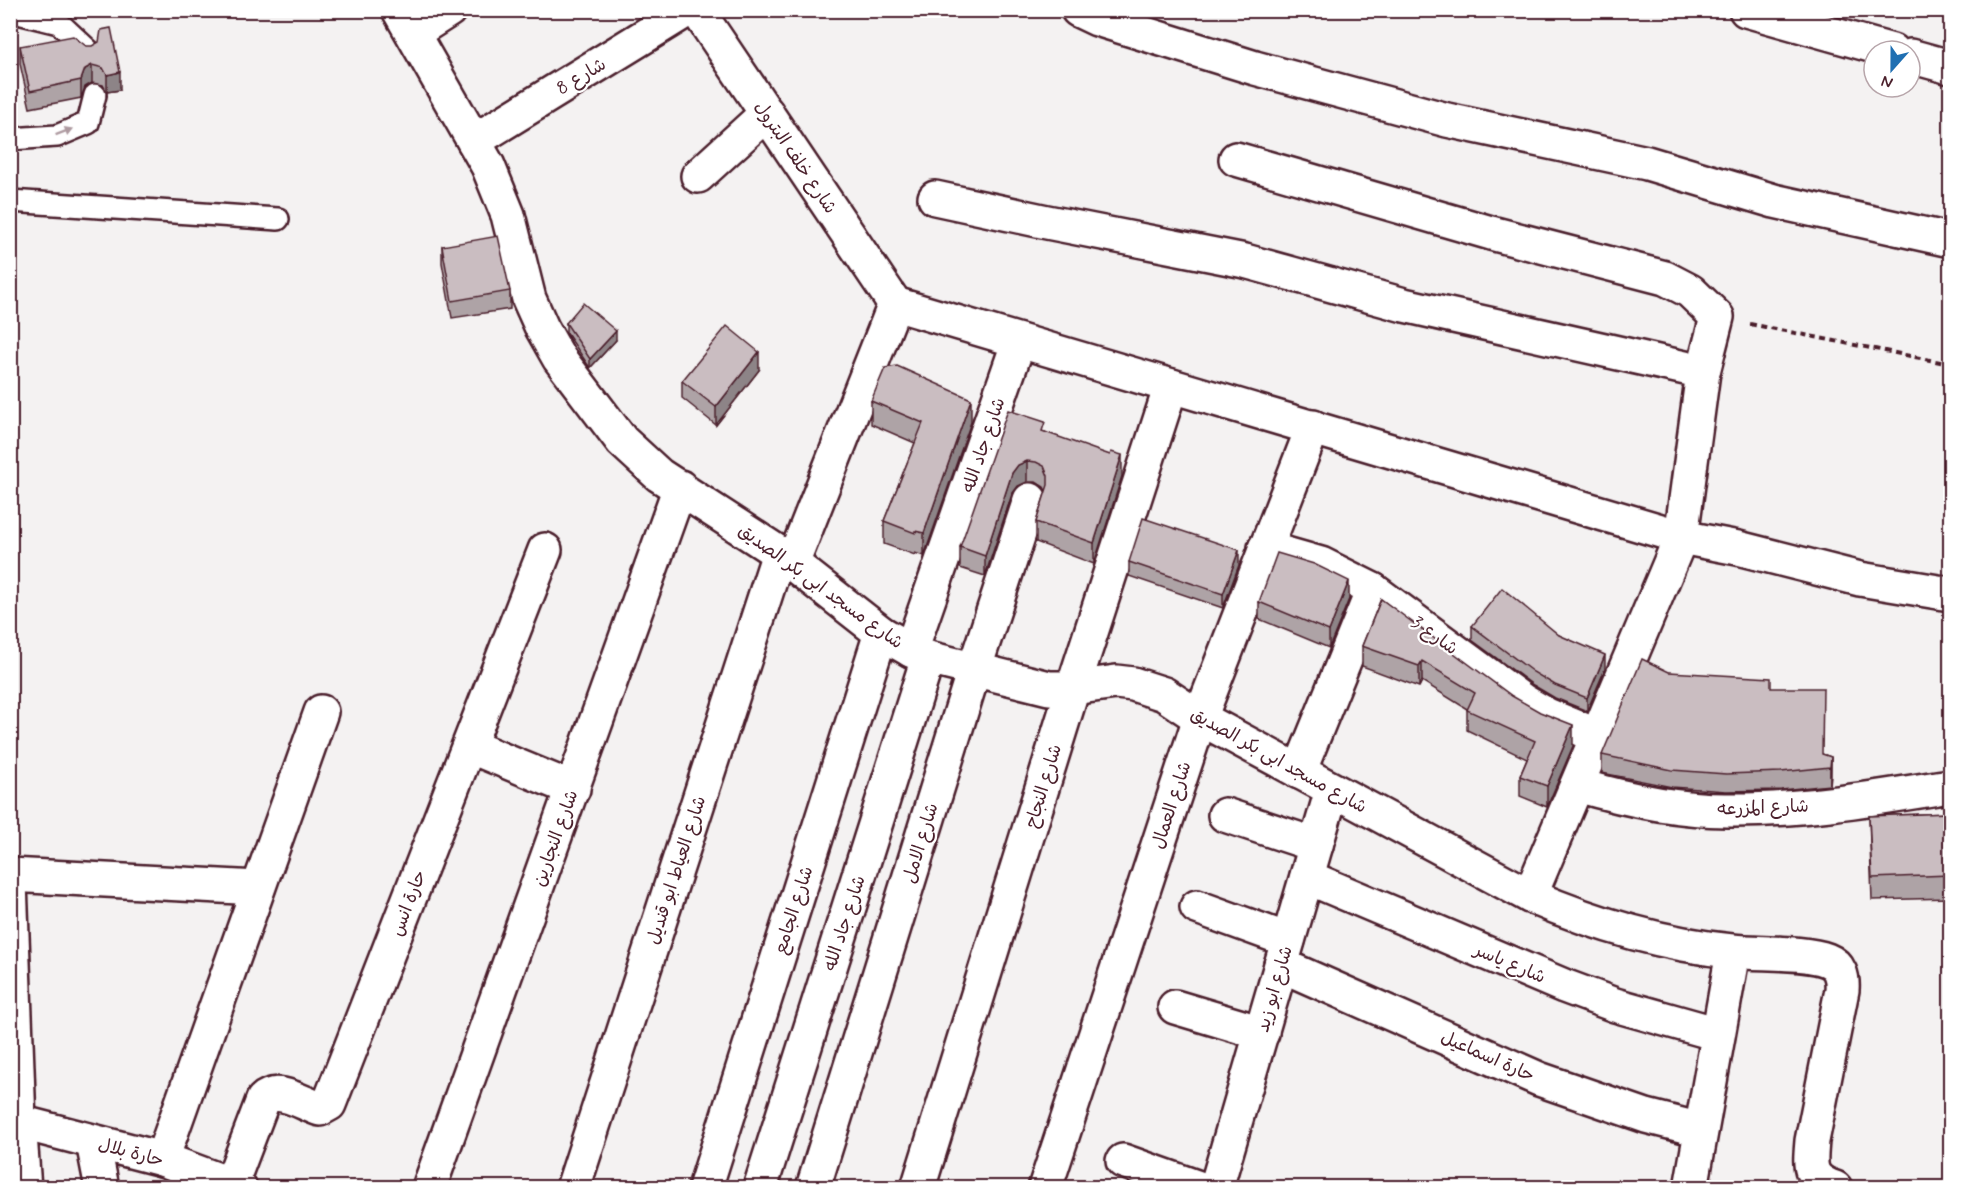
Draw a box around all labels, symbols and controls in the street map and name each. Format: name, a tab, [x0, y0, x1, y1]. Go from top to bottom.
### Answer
north arrow	[1862, 39, 1922, 99]
street label: شارع 8	[552, 53, 611, 101]
text: N	[1878, 70, 1896, 93]
street label: شارع خلف البترول	[749, 96, 842, 219]
one-way arrow	[55, 127, 73, 137]
street label: شارع جاد الله	[956, 395, 1011, 496]
street label: شارع مسجد ابى بكر الصديق	[733, 519, 908, 655]
street label: شارع 3	[1406, 611, 1462, 661]
street label: شارع مسجد ابى بكر الصديق	[1186, 702, 1371, 819]
street label: شارع النجاح	[1020, 741, 1068, 831]
street label: شارع العمال	[1147, 759, 1197, 852]
street label: شارع النجارين	[527, 787, 584, 890]
street label: شارع العياط ابو قنديل	[642, 793, 712, 948]
street label: شارع المزرعه	[1717, 794, 1809, 822]
street label: شارع الامل	[897, 800, 944, 886]
street label: شارع الجامع	[768, 863, 819, 957]
street label: حارة انس	[385, 867, 432, 940]
street label: شارع جاد الله	[818, 872, 872, 974]
street label: شارع ياسر	[1468, 937, 1549, 990]
street label: شارع ابو زيد	[1251, 943, 1299, 1035]
street label: حارة اسماعيل	[1437, 1026, 1538, 1088]
street label: حارة بلال	[96, 1133, 166, 1173]

